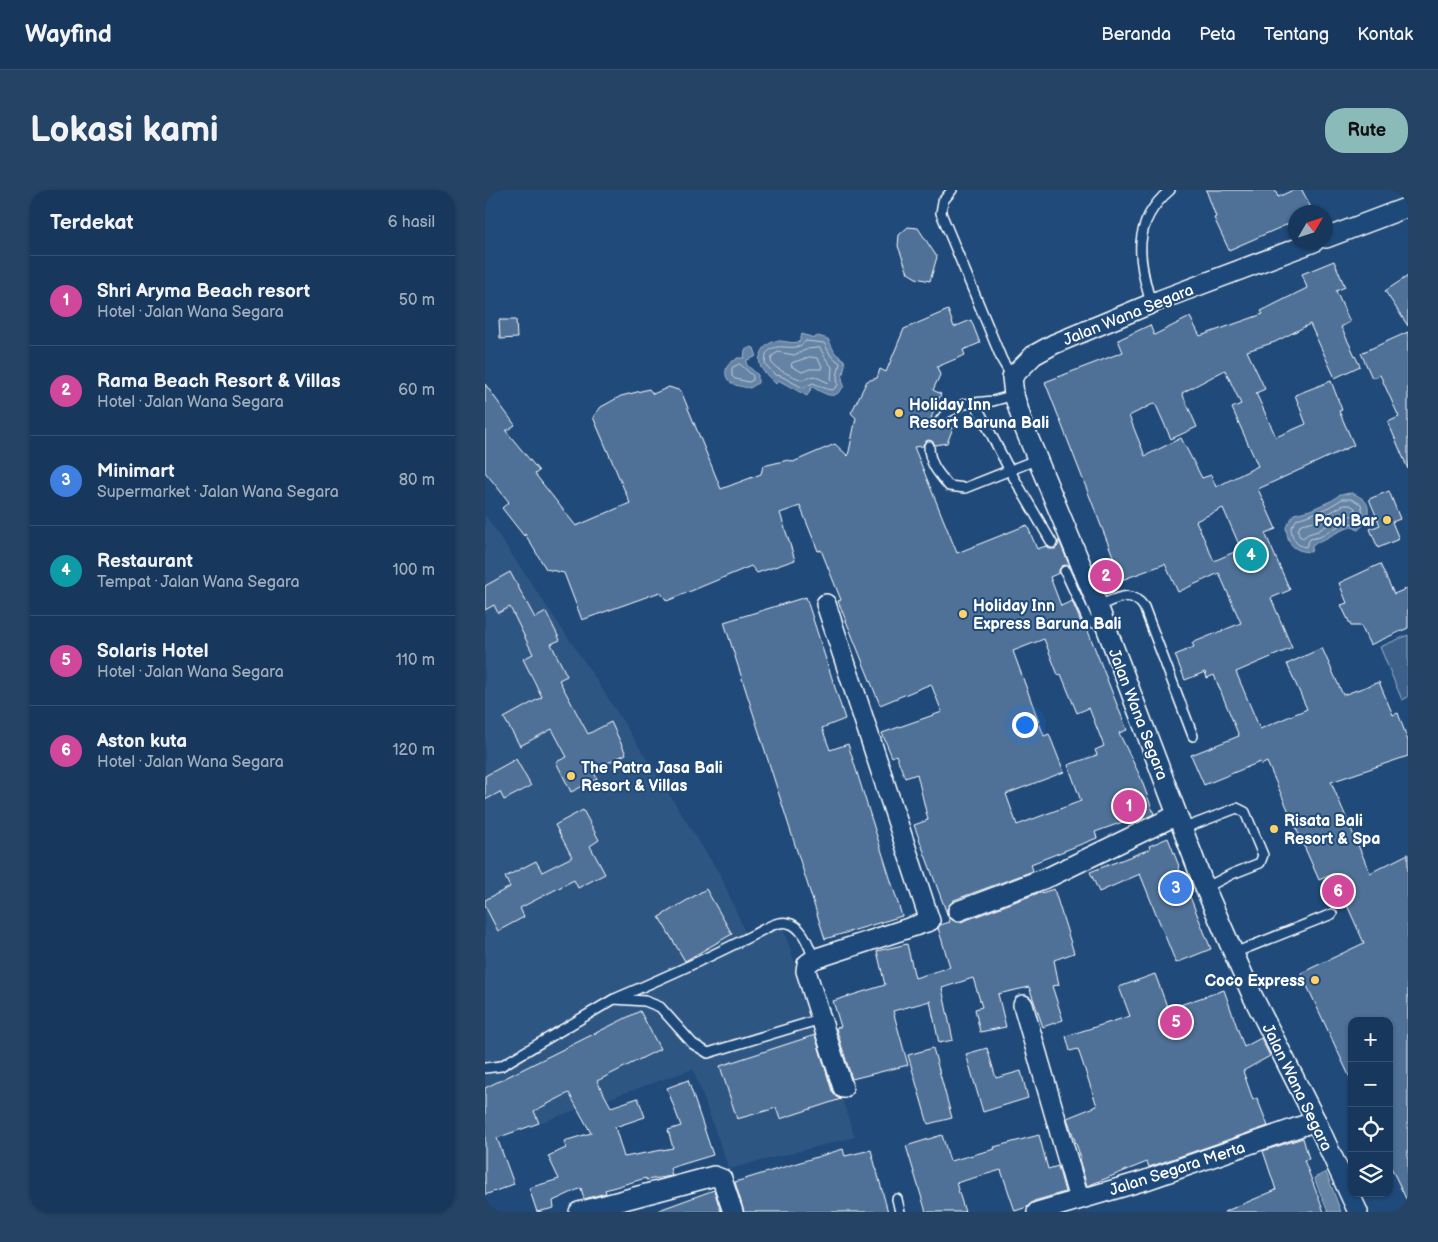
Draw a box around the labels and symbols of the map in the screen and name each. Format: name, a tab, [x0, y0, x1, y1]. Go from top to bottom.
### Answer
north arrow	[1288, 205, 1333, 250]
street label: Jalan Wana Segara	[1061, 281, 1197, 350]
place label: Holiday Inn Resort Baruna Bali	[909, 396, 1049, 433]
marker: Holiday Inn Resort Baruna Bali	[893, 407, 905, 419]
place label: Pool Bar	[1314, 512, 1378, 531]
marker: Pool Bar	[1381, 514, 1393, 526]
pin: 4	[1235, 536, 1267, 574]
pin: 2	[1090, 557, 1122, 595]
place label: Holiday Inn Express Baruna Bali	[973, 597, 1122, 634]
marker: Holiday Inn Express Baruna Bali	[957, 608, 969, 620]
street label: Jalan Wana Segara	[1104, 646, 1171, 783]
your location	[1012, 712, 1038, 738]
place label: The Patra Jasa Bali Resort & Villas	[581, 759, 723, 796]
marker: The Patra Jasa Bali Resort & Villas	[565, 770, 577, 782]
pin: 1	[1113, 787, 1145, 825]
place label: Risata Bali Resort & Spa	[1284, 812, 1380, 849]
marker: Risata Bali Resort & Spa	[1268, 823, 1280, 835]
pin: 3	[1160, 869, 1192, 907]
pin: 6	[1322, 872, 1354, 910]
place label: Coco Express	[1205, 972, 1305, 991]
marker: Coco Express	[1309, 974, 1321, 986]
pin: 5	[1160, 1003, 1192, 1041]
street label: Jalan Wana Segara	[1258, 1021, 1336, 1154]
street label: Jalan Segara Merta	[1107, 1138, 1248, 1200]

